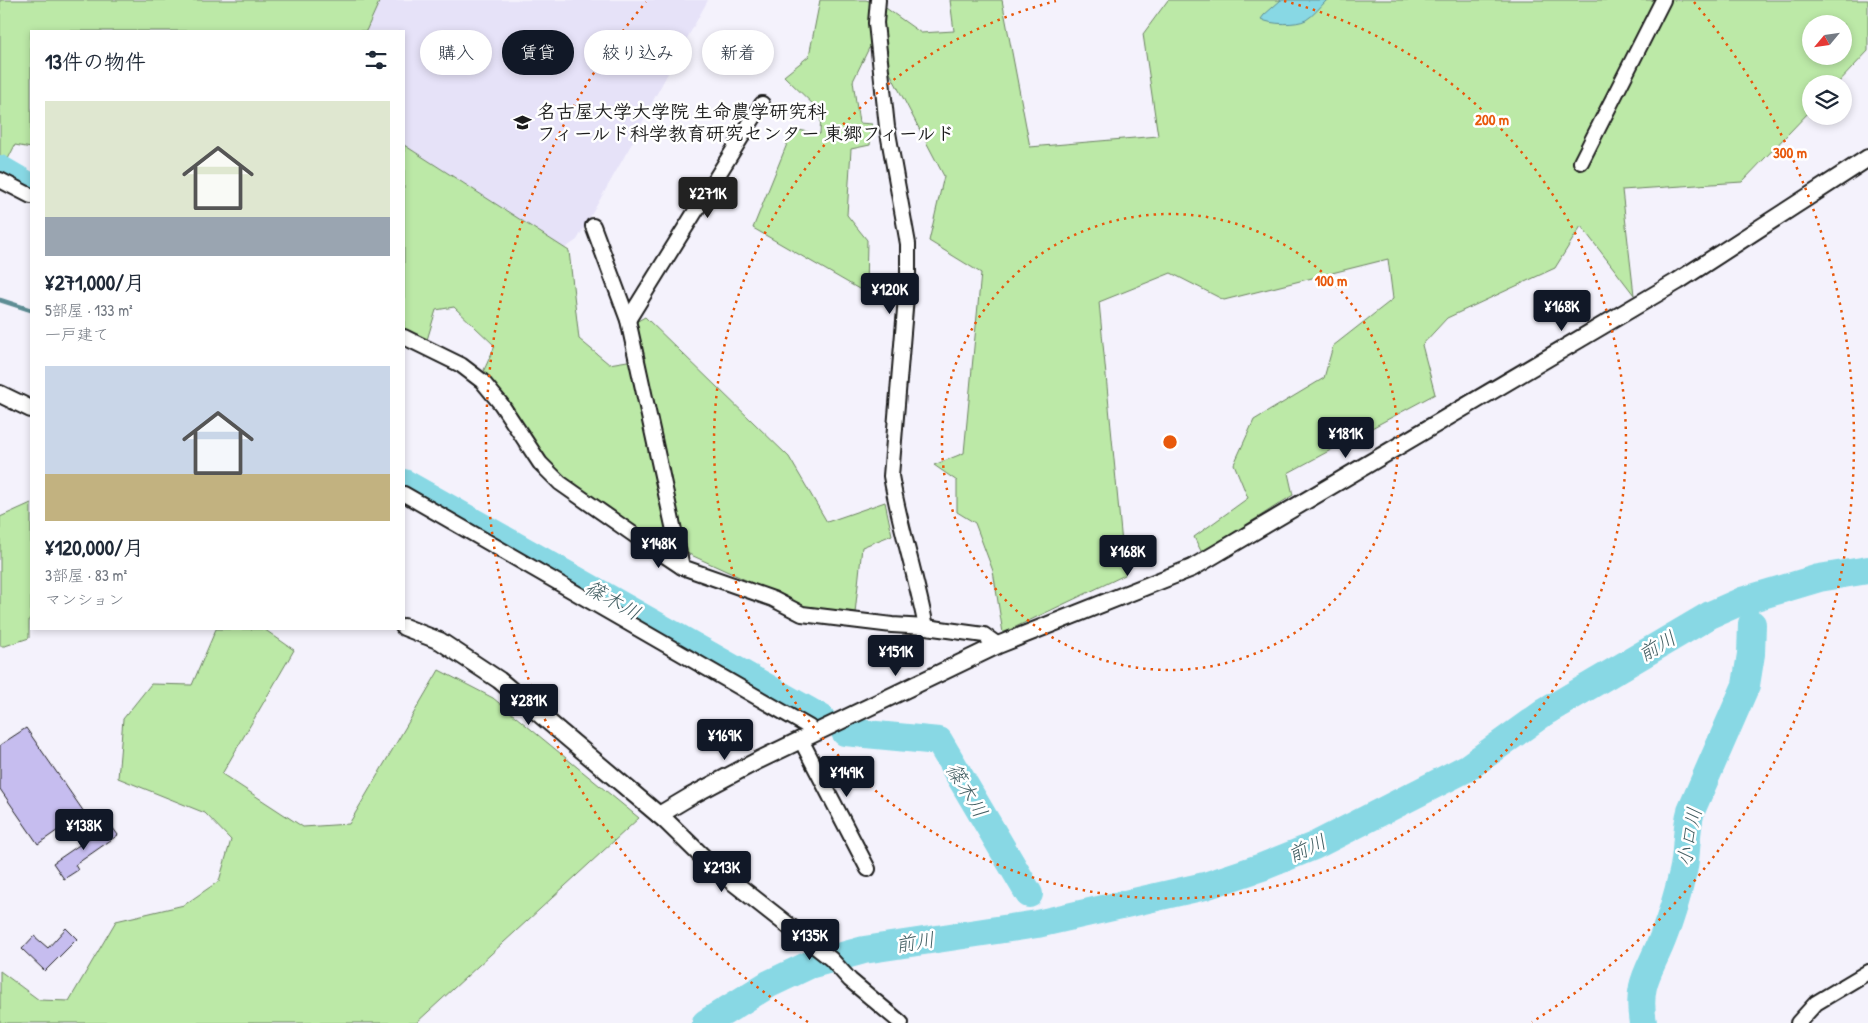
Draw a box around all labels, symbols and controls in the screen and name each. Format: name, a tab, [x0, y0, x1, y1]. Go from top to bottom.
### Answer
north arrow	[1802, 15, 1852, 65]
map controls	[1802, 15, 1852, 125]
chip: 購入	[420, 30, 492, 75]
chip: 賃貸	[502, 30, 574, 75]
chip: 絞り込み	[584, 30, 692, 75]
chip: 新着	[702, 30, 774, 75]
icon: filters	[362, 46, 390, 74]
text: 13件の物件	[45, 47, 146, 76]
button: layers	[1802, 75, 1852, 125]
place label: 名古屋大学大学院 生命農学研究科 フィールド科学教育研究センター 東郷フィールド	[537, 98, 955, 146]
text: 200 m	[1475, 109, 1509, 130]
school or university icon: 名古屋大学大学院 生命農学研究科 フィールド科学教育研究センター 東郷フィールド	[513, 112, 533, 132]
icon: home	[173, 133, 263, 223]
text: 300 m	[1773, 142, 1807, 163]
pin: ¥271K	[673, 176, 743, 219]
text: ¥271K	[689, 182, 727, 204]
text: ¥271,000/月	[45, 268, 145, 297]
text: 100 m	[1315, 270, 1347, 291]
pin: ¥120K	[855, 272, 925, 315]
text: ¥120K	[872, 278, 908, 300]
pin: ¥168K	[1527, 290, 1597, 332]
text: ¥168K	[1545, 295, 1579, 317]
text: 5部屋 · 133 m²	[45, 299, 133, 321]
text: 一戸建て	[45, 323, 109, 345]
icon: home	[173, 398, 263, 488]
pin: ¥181K	[1311, 416, 1381, 459]
text: ¥181K	[1329, 422, 1363, 444]
centre of rings	[1161, 433, 1179, 451]
pin: ¥148K	[624, 526, 694, 569]
text: ¥148K	[642, 532, 676, 554]
text: ¥120,000/月	[45, 533, 144, 562]
pin: ¥168K	[1093, 534, 1163, 577]
text: ¥168K	[1111, 540, 1145, 562]
text: 3部屋 · 83 m²	[45, 564, 127, 586]
water label: 篠木川	[580, 573, 646, 626]
text: マンション	[45, 588, 124, 610]
water label: 前川	[1633, 624, 1681, 667]
pin: ¥151K	[861, 634, 931, 677]
text: ¥151K	[879, 640, 913, 662]
pin: ¥281K	[494, 684, 564, 726]
text: ¥281K	[511, 689, 547, 711]
pin: ¥169K	[690, 718, 760, 761]
text: ¥169K	[708, 724, 742, 746]
pin: ¥149K	[812, 756, 882, 798]
water label: 篠木川	[940, 757, 994, 822]
text: ¥149K	[830, 761, 864, 783]
water label: 小口川	[1670, 805, 1707, 869]
pin: ¥138K	[49, 808, 119, 851]
text: ¥138K	[66, 814, 102, 836]
water label: 前川	[1283, 827, 1331, 868]
pin: ¥213K	[687, 850, 757, 893]
text: ¥213K	[704, 856, 740, 878]
pin: ¥135K	[775, 918, 845, 961]
text: ¥135K	[792, 924, 828, 946]
water label: 前川	[893, 925, 937, 958]

